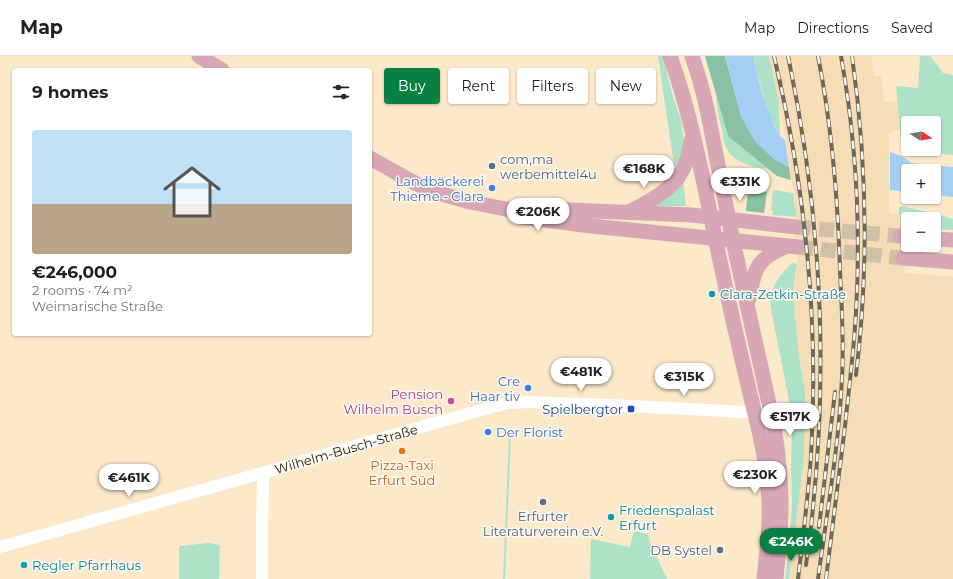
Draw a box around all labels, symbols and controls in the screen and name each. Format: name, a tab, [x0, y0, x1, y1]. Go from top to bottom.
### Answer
text: Map	[20, 16, 63, 39]
text: Map	[744, 19, 775, 37]
text: Directions	[797, 19, 869, 37]
text: Saved	[891, 19, 933, 37]
chip: Buy	[384, 68, 440, 104]
chip: Rent	[448, 68, 509, 104]
chip: Filters	[517, 68, 588, 104]
chip: New	[596, 68, 656, 104]
icon: filters	[330, 81, 352, 103]
text: 9 homes	[32, 82, 108, 102]
north arrow	[901, 116, 941, 156]
map controls	[901, 116, 941, 252]
place label: com,ma werbemittel4u	[500, 151, 597, 182]
pin: €168K	[616, 155, 672, 189]
icon: home	[156, 156, 228, 228]
text: €168K	[623, 160, 665, 176]
marker: com,ma werbemittel4u	[487, 161, 497, 171]
button: +	[901, 164, 941, 204]
pin: €331K	[712, 168, 768, 202]
place label: Landbäckerei Thieme - Clara	[390, 173, 484, 204]
text: €331K	[720, 173, 760, 189]
marker: Landbäckerei Thieme - Clara	[487, 183, 497, 193]
pin: €206K	[510, 198, 566, 232]
text: €206K	[516, 203, 560, 219]
button: −	[901, 212, 941, 252]
text: €246,000	[32, 262, 117, 282]
text: 2 rooms · 74 m²	[32, 282, 133, 298]
place label: Clara-Zetkin-Straße	[720, 286, 846, 302]
marker: Clara-Zetkin-Straße	[707, 289, 717, 299]
text: Weimarische Straße	[32, 298, 163, 314]
pin: €481K	[553, 358, 609, 392]
text: €481K	[560, 363, 602, 379]
pin: €315K	[656, 363, 712, 397]
text: €315K	[664, 368, 704, 384]
place label: Cre Haar tiv	[470, 373, 521, 404]
marker: Cre Haar tiv	[523, 383, 533, 393]
place label: Pension Wilhelm Busch	[344, 386, 443, 417]
marker: Pension Wilhelm Busch	[446, 396, 456, 406]
place label: Spielbergtor	[542, 401, 623, 417]
pin: €517K	[762, 403, 818, 437]
marker: Spielbergtor	[626, 404, 636, 414]
text: €517K	[770, 408, 810, 424]
street label: Wilhelm-Busch-Straße	[273, 421, 419, 477]
place label: Der Florist	[496, 424, 563, 440]
marker: Der Florist	[483, 427, 493, 437]
marker: Pizza-Taxi Erfurt Süd	[397, 446, 407, 456]
place label: Pizza-Taxi Erfurt Süd	[369, 457, 435, 488]
pin: €230K	[727, 461, 783, 495]
pin: €461K	[101, 464, 157, 498]
text: €230K	[733, 466, 777, 482]
text: €461K	[108, 469, 150, 485]
marker: Erfurter Literaturverein e.V.	[538, 497, 548, 507]
place label: Friedenspalast Erfurt	[619, 502, 715, 533]
place label: Erfurter Literaturverein e.V.	[483, 508, 603, 539]
marker: Friedenspalast Erfurt	[606, 512, 616, 522]
pin: €246K	[763, 528, 819, 562]
text: €246K	[769, 533, 813, 549]
place label: DB Systel	[650, 542, 712, 558]
marker: DB Systel	[715, 545, 725, 555]
place label: Regler Pfarrhaus	[32, 557, 141, 573]
marker: Regler Pfarrhaus	[19, 560, 29, 570]

